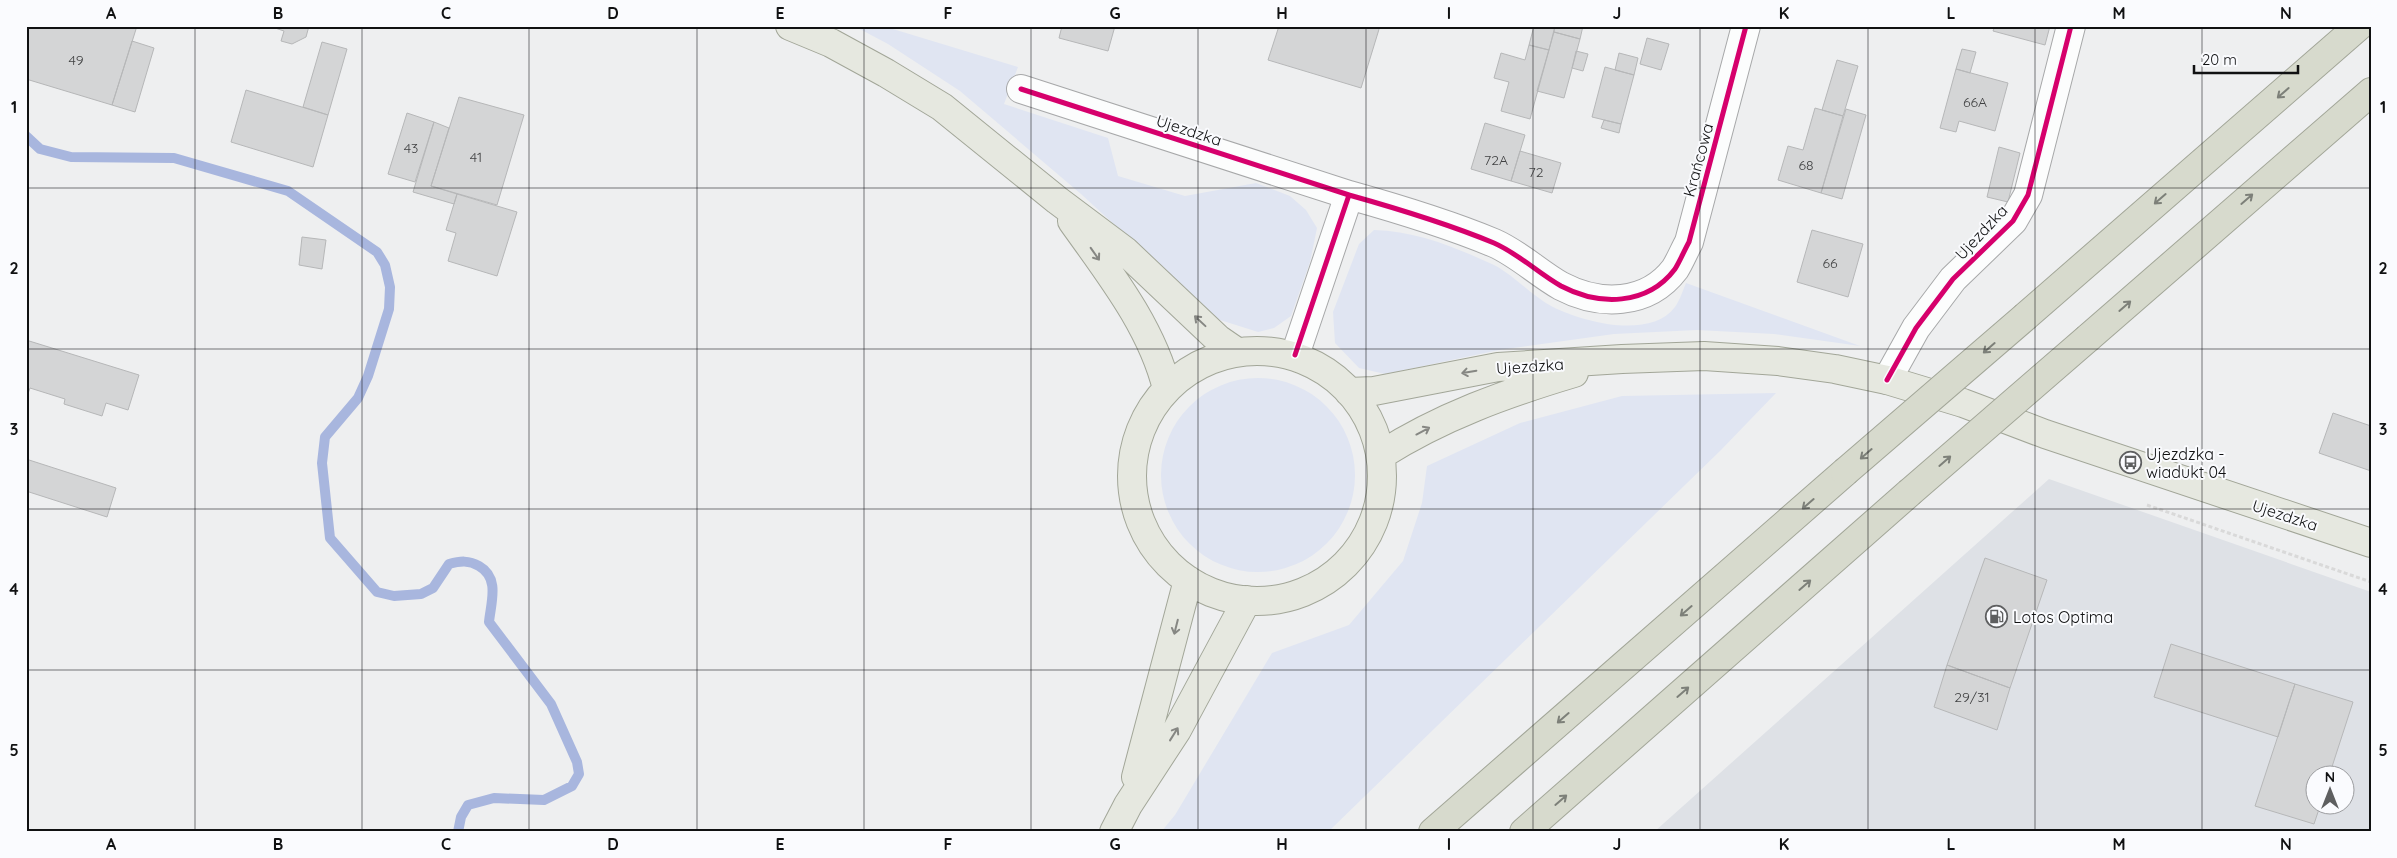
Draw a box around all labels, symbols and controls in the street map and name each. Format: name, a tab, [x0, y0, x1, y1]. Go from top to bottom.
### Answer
text: A	[106, 3, 117, 23]
text: B	[273, 3, 283, 23]
text: C	[441, 3, 451, 23]
text: D	[607, 3, 619, 23]
text: E	[775, 3, 785, 23]
text: F	[944, 3, 953, 23]
text: G	[1109, 3, 1121, 23]
text: H	[1276, 3, 1288, 23]
text: I	[1447, 3, 1451, 23]
text: J	[1613, 3, 1621, 23]
text: K	[1779, 3, 1789, 23]
text: L	[1947, 3, 1956, 23]
text: M	[2112, 3, 2126, 23]
text: N	[2280, 3, 2292, 23]
scale bar	[2194, 42, 2298, 74]
text: 20 m	[2202, 50, 2237, 69]
house number: 49	[69, 51, 84, 69]
one-way arrow	[2277, 87, 2290, 98]
house number: 66A	[1963, 93, 1987, 111]
text: 1	[11, 97, 17, 117]
text: 1	[2380, 97, 2386, 117]
street label: Ujezdzka	[1154, 110, 1224, 150]
street label: Krańcowa	[1679, 121, 1717, 199]
house number: 43	[404, 139, 418, 157]
house number: 41	[470, 148, 482, 166]
house number: 72A	[1484, 151, 1508, 169]
house number: 68	[1798, 156, 1814, 174]
house number: 72	[1529, 163, 1544, 181]
one-way arrow	[2154, 193, 2167, 205]
one-way arrow	[2241, 194, 2254, 205]
street label: Ujezdzka	[1951, 200, 2011, 264]
one-way arrow	[1090, 247, 1100, 261]
house number: 66	[1822, 254, 1838, 272]
text: 2	[9, 258, 19, 278]
text: 2	[2378, 258, 2388, 278]
one-way arrow	[2118, 300, 2131, 312]
one-way arrow	[1193, 315, 1206, 327]
one-way arrow	[1983, 342, 1996, 353]
street label: Ujezdzka	[1495, 354, 1565, 378]
one-way arrow	[1462, 368, 1478, 378]
text: 3	[10, 419, 18, 439]
text: 3	[2379, 419, 2387, 439]
one-way arrow	[1415, 425, 1429, 435]
place label: Ujezdzka - wiadukt 04	[2146, 444, 2227, 482]
one-way arrow	[1860, 448, 1873, 459]
bus stop icon: Ujezdzka - wiadukt 04	[2118, 451, 2142, 475]
one-way arrow	[1939, 456, 1952, 467]
street label: Ujezdzka	[2250, 495, 2320, 535]
one-way arrow	[1802, 498, 1815, 510]
text: 4	[9, 579, 19, 599]
one-way arrow	[1798, 579, 1811, 591]
text: 4	[2378, 579, 2388, 599]
one-way arrow	[1679, 605, 1692, 617]
fuel station icon: Lotos Optima	[1985, 605, 2009, 629]
place label: Lotos Optima	[2013, 607, 2113, 627]
one-way arrow	[1171, 619, 1180, 635]
one-way arrow	[1676, 686, 1689, 698]
house number: 29/31	[1954, 688, 1990, 706]
one-way arrow	[1557, 712, 1570, 723]
one-way arrow	[1169, 728, 1179, 742]
text: 5	[9, 740, 19, 760]
text: 5	[2378, 740, 2388, 760]
north arrow	[2304, 766, 2354, 816]
text: N	[2325, 768, 2335, 786]
one-way arrow	[1554, 794, 1567, 805]
text: A	[106, 834, 117, 854]
text: B	[273, 834, 283, 854]
text: C	[441, 834, 451, 854]
text: D	[607, 834, 619, 854]
text: E	[775, 834, 785, 854]
text: F	[944, 834, 953, 854]
text: G	[1109, 834, 1121, 854]
text: H	[1276, 834, 1288, 854]
text: I	[1447, 834, 1451, 854]
text: J	[1613, 834, 1621, 854]
text: K	[1779, 834, 1789, 854]
text: L	[1947, 834, 1956, 854]
text: M	[2112, 834, 2126, 854]
text: N	[2280, 834, 2292, 854]

